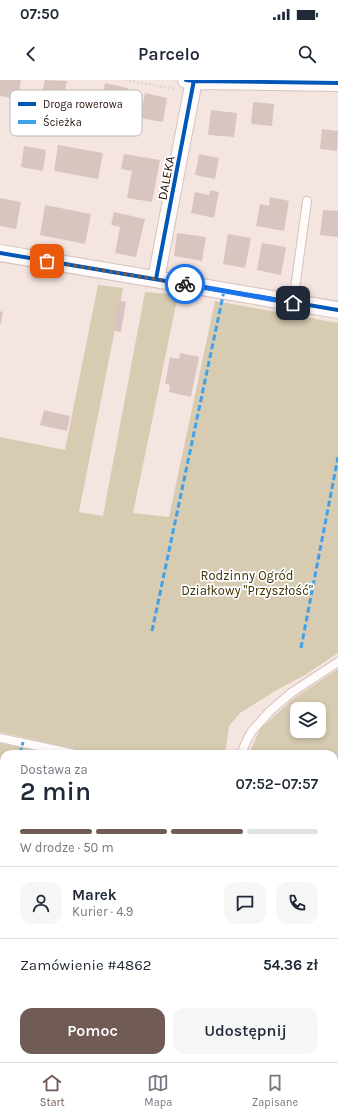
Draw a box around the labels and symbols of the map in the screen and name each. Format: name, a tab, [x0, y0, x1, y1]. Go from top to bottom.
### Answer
legend	[10, 90, 142, 136]
text: Droga rowerowa	[43, 98, 123, 111]
text: Ścieżka	[43, 114, 82, 129]
street label: DALEKA	[154, 154, 178, 201]
pin	[30, 244, 64, 278]
courier	[165, 264, 205, 304]
pin	[276, 286, 310, 320]
park label: Rodzinny Ogród Działkowy "Przyszłość"	[181, 568, 313, 598]

